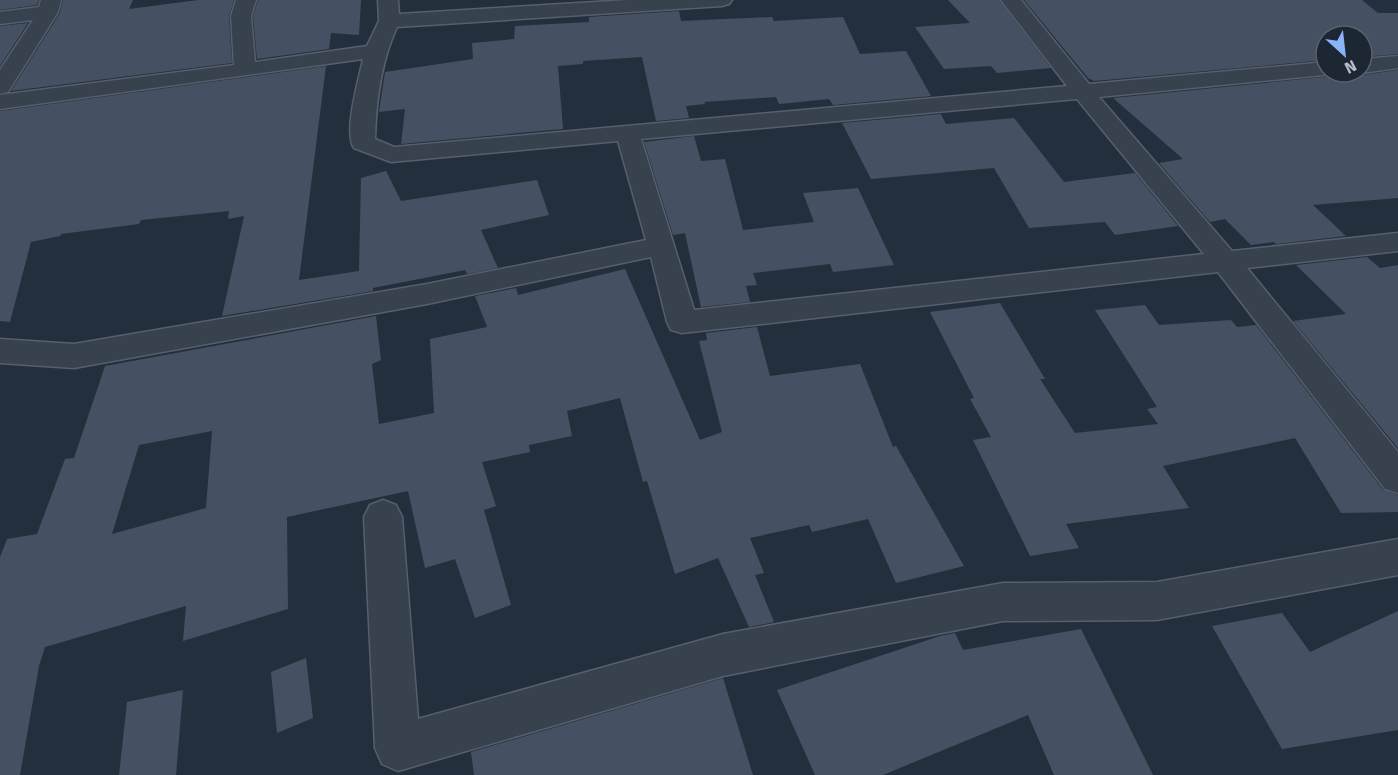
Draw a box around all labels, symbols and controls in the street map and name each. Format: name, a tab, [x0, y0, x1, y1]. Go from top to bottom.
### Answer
north arrow	[1314, 24, 1374, 84]
text: N	[1342, 56, 1360, 78]

